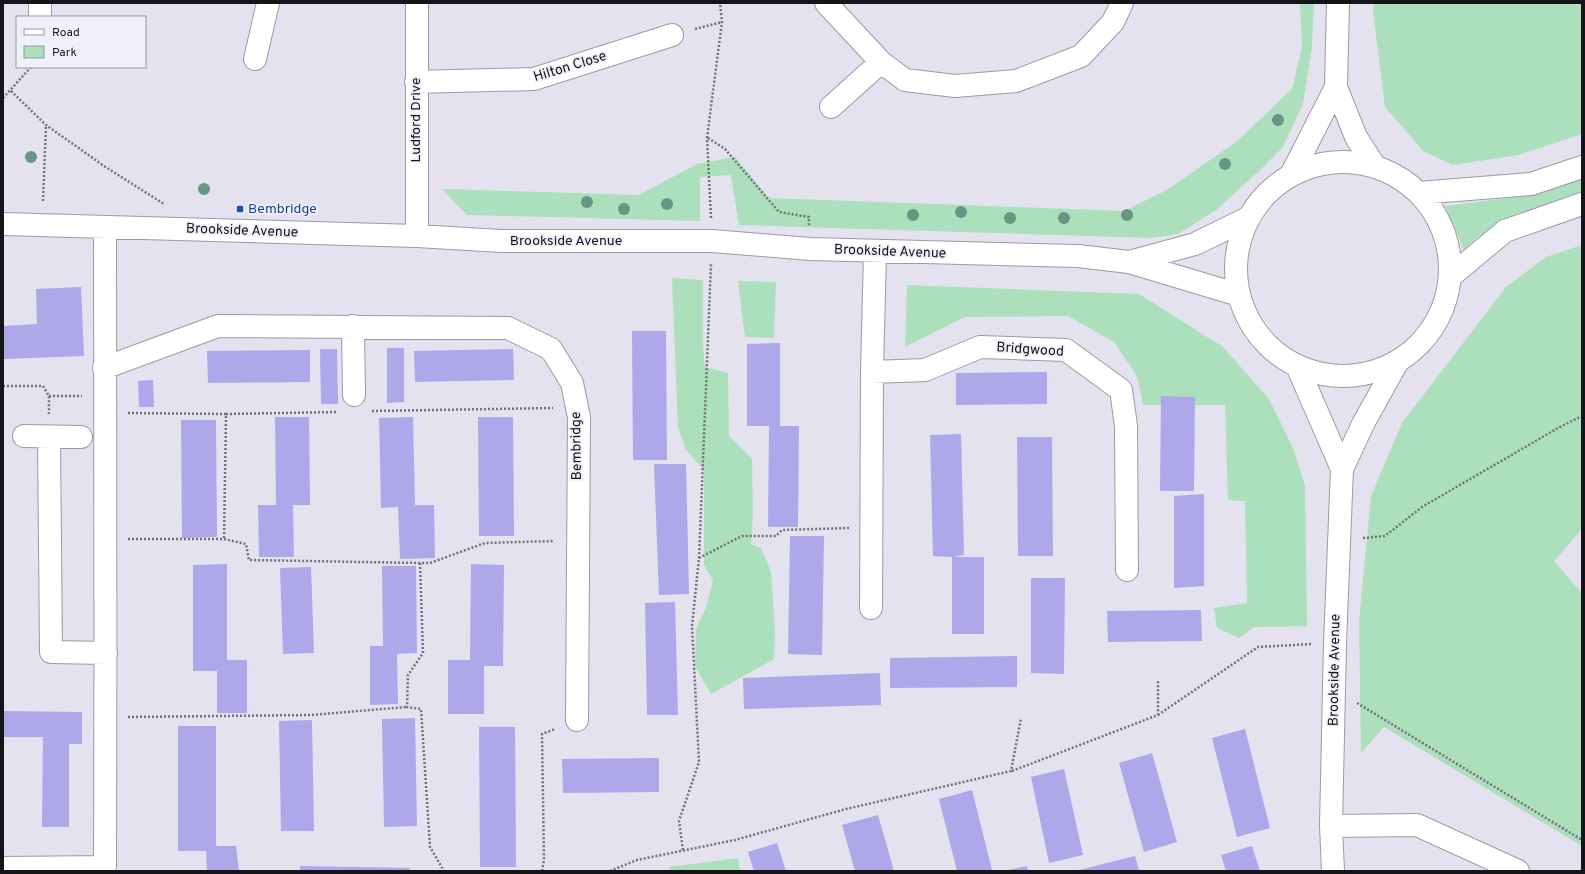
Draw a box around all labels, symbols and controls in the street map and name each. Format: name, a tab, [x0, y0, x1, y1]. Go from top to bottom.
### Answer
legend	[16, 16, 146, 68]
text: Road	[52, 25, 80, 41]
text: Park	[52, 45, 77, 61]
street label: Hilton Close	[531, 48, 609, 86]
street label: Ludford Drive	[408, 78, 425, 162]
place label: Bembridge	[248, 201, 317, 218]
marker: Bembridge	[235, 204, 245, 214]
street label: Brookside Avenue	[186, 221, 298, 241]
street label: Brookside Avenue	[510, 233, 622, 250]
street label: Brookside Avenue	[834, 242, 946, 262]
street label: Bridgwood	[996, 339, 1064, 361]
street label: Bembridge	[568, 411, 586, 481]
street label: Brookside Avenue	[1326, 614, 1344, 726]

